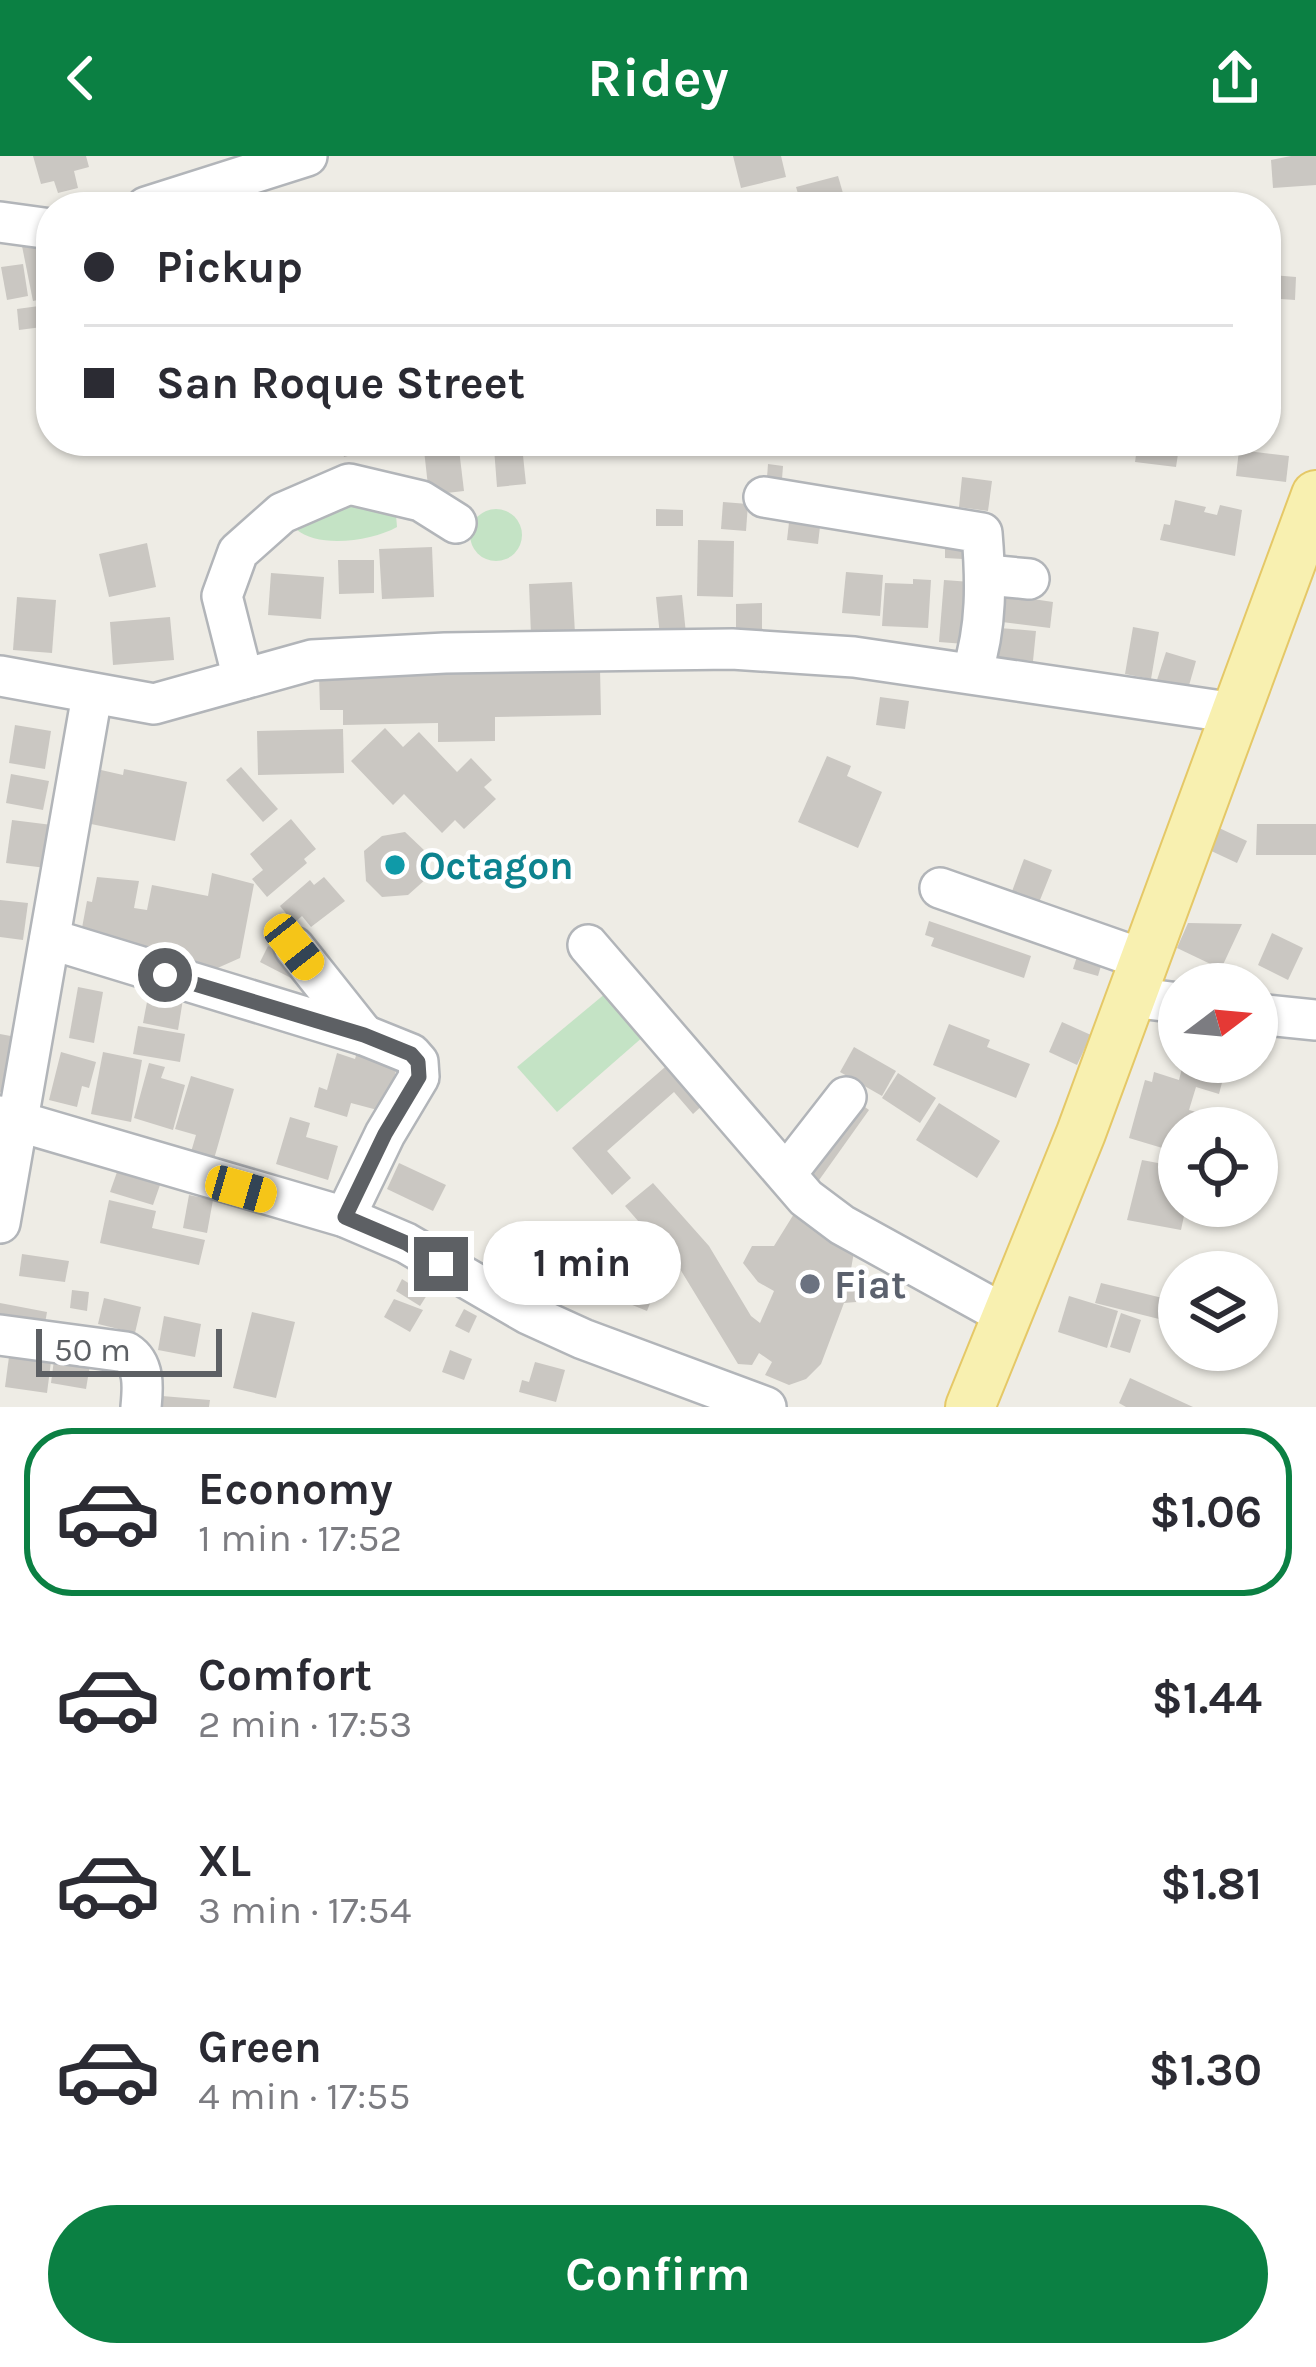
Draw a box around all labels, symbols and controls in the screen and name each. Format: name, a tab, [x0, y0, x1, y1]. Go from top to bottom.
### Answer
icon: back	[48, 45, 114, 111]
icon: share	[1202, 45, 1268, 111]
text: Ridey	[587, 46, 729, 110]
text: Pickup	[156, 241, 303, 293]
text: San Roque Street	[156, 357, 525, 409]
place label: Octagon	[419, 843, 574, 889]
marker: Octagon	[382, 852, 408, 878]
car	[258, 908, 330, 986]
route start	[138, 948, 192, 1002]
north arrow	[1158, 963, 1278, 1083]
map controls	[1158, 963, 1278, 1371]
button: locate	[1158, 1107, 1278, 1227]
car	[201, 1162, 281, 1216]
callout: 1 min	[483, 1222, 681, 1306]
route end	[414, 1237, 468, 1291]
text: 1 min	[533, 1240, 631, 1286]
button: layers	[1158, 1251, 1278, 1371]
place label: Fiat	[834, 1262, 906, 1308]
marker: Fiat	[797, 1271, 823, 1297]
scale bar	[36, 1323, 222, 1376]
text: 50 m	[54, 1331, 131, 1369]
icon: car	[54, 1458, 162, 1566]
text: Economy	[198, 1463, 393, 1515]
text: $1.06	[1149, 1486, 1262, 1538]
text: 1 min · 17:52	[198, 1515, 402, 1561]
icon: car	[54, 1644, 162, 1752]
text: Comfort	[198, 1649, 372, 1701]
text: $1.44	[1152, 1672, 1262, 1724]
text: 2 min · 17:53	[198, 1701, 412, 1747]
icon: car	[54, 1830, 162, 1938]
text: XL	[198, 1835, 251, 1887]
text: $1.81	[1160, 1858, 1262, 1910]
text: 3 min · 17:54	[198, 1887, 411, 1933]
icon: car	[54, 2016, 162, 2124]
text: Green	[198, 2021, 322, 2073]
text: $1.30	[1149, 2044, 1262, 2096]
text: 4 min · 17:55	[198, 2073, 410, 2119]
button: Confirm	[48, 2205, 1268, 2343]

